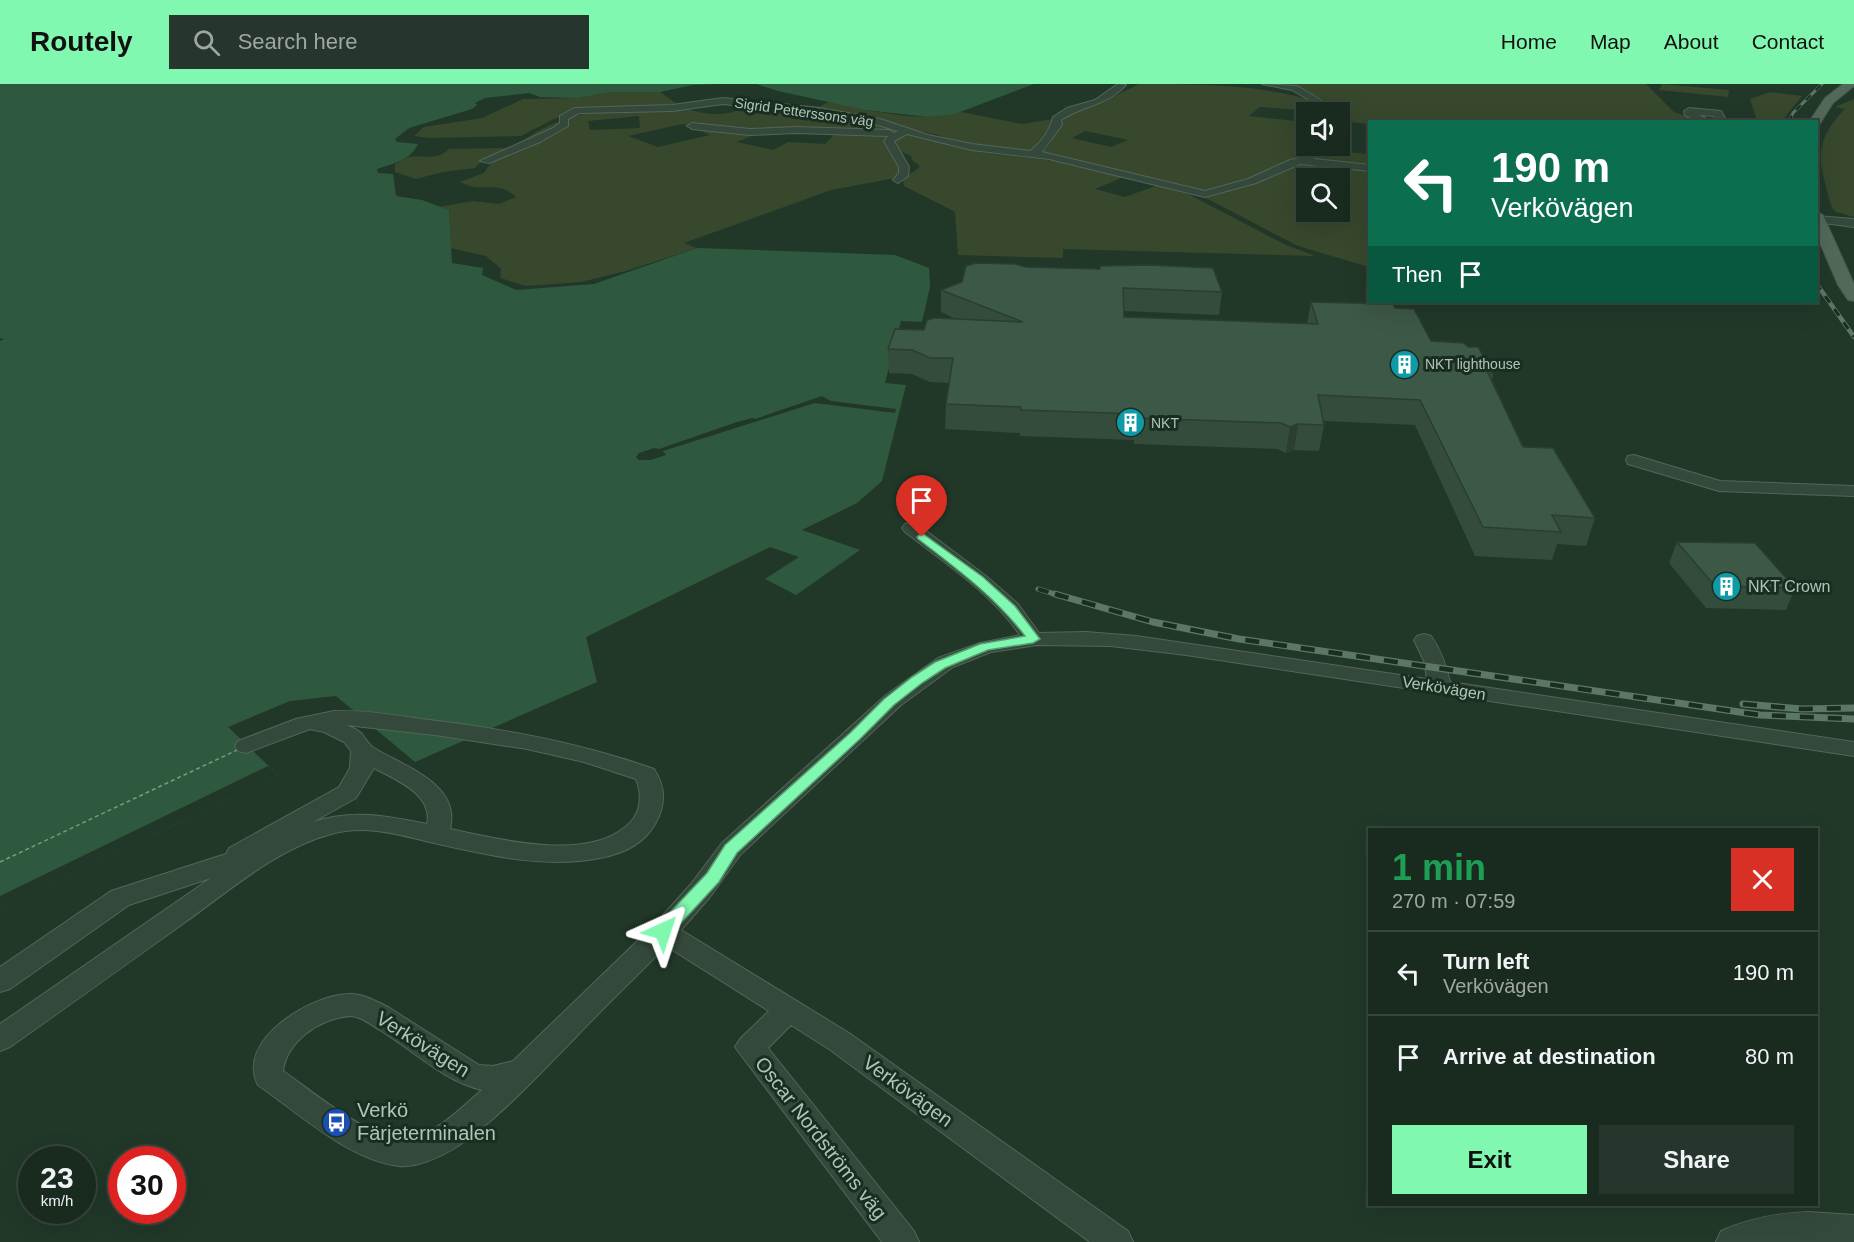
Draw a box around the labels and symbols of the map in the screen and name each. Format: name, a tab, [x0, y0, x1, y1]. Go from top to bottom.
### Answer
street label: Sigrid Petterssons väg	[734, 94, 874, 130]
building icon: NKT lighthouse	[1388, 348, 1420, 380]
place label: NKT lighthouse	[1425, 356, 1521, 372]
building icon: NKT	[1114, 407, 1146, 439]
place label: NKT	[1151, 415, 1179, 431]
pin	[896, 475, 947, 537]
building icon: NKT Crown	[1711, 570, 1743, 602]
place label: NKT Crown	[1748, 578, 1830, 595]
street label: Verkövägen	[1401, 673, 1487, 703]
position arrow	[631, 899, 695, 963]
street label: Verkövägen	[372, 1007, 474, 1081]
street label: Verkövägen	[859, 1051, 957, 1131]
street label: Oscar Nordströms väg	[751, 1052, 891, 1224]
place label: Verkö Färjeterminalen	[357, 1099, 496, 1144]
bus stop icon: Verkö Färjeterminalen	[320, 1106, 352, 1138]
speed limit sign: 30	[108, 1146, 186, 1224]

